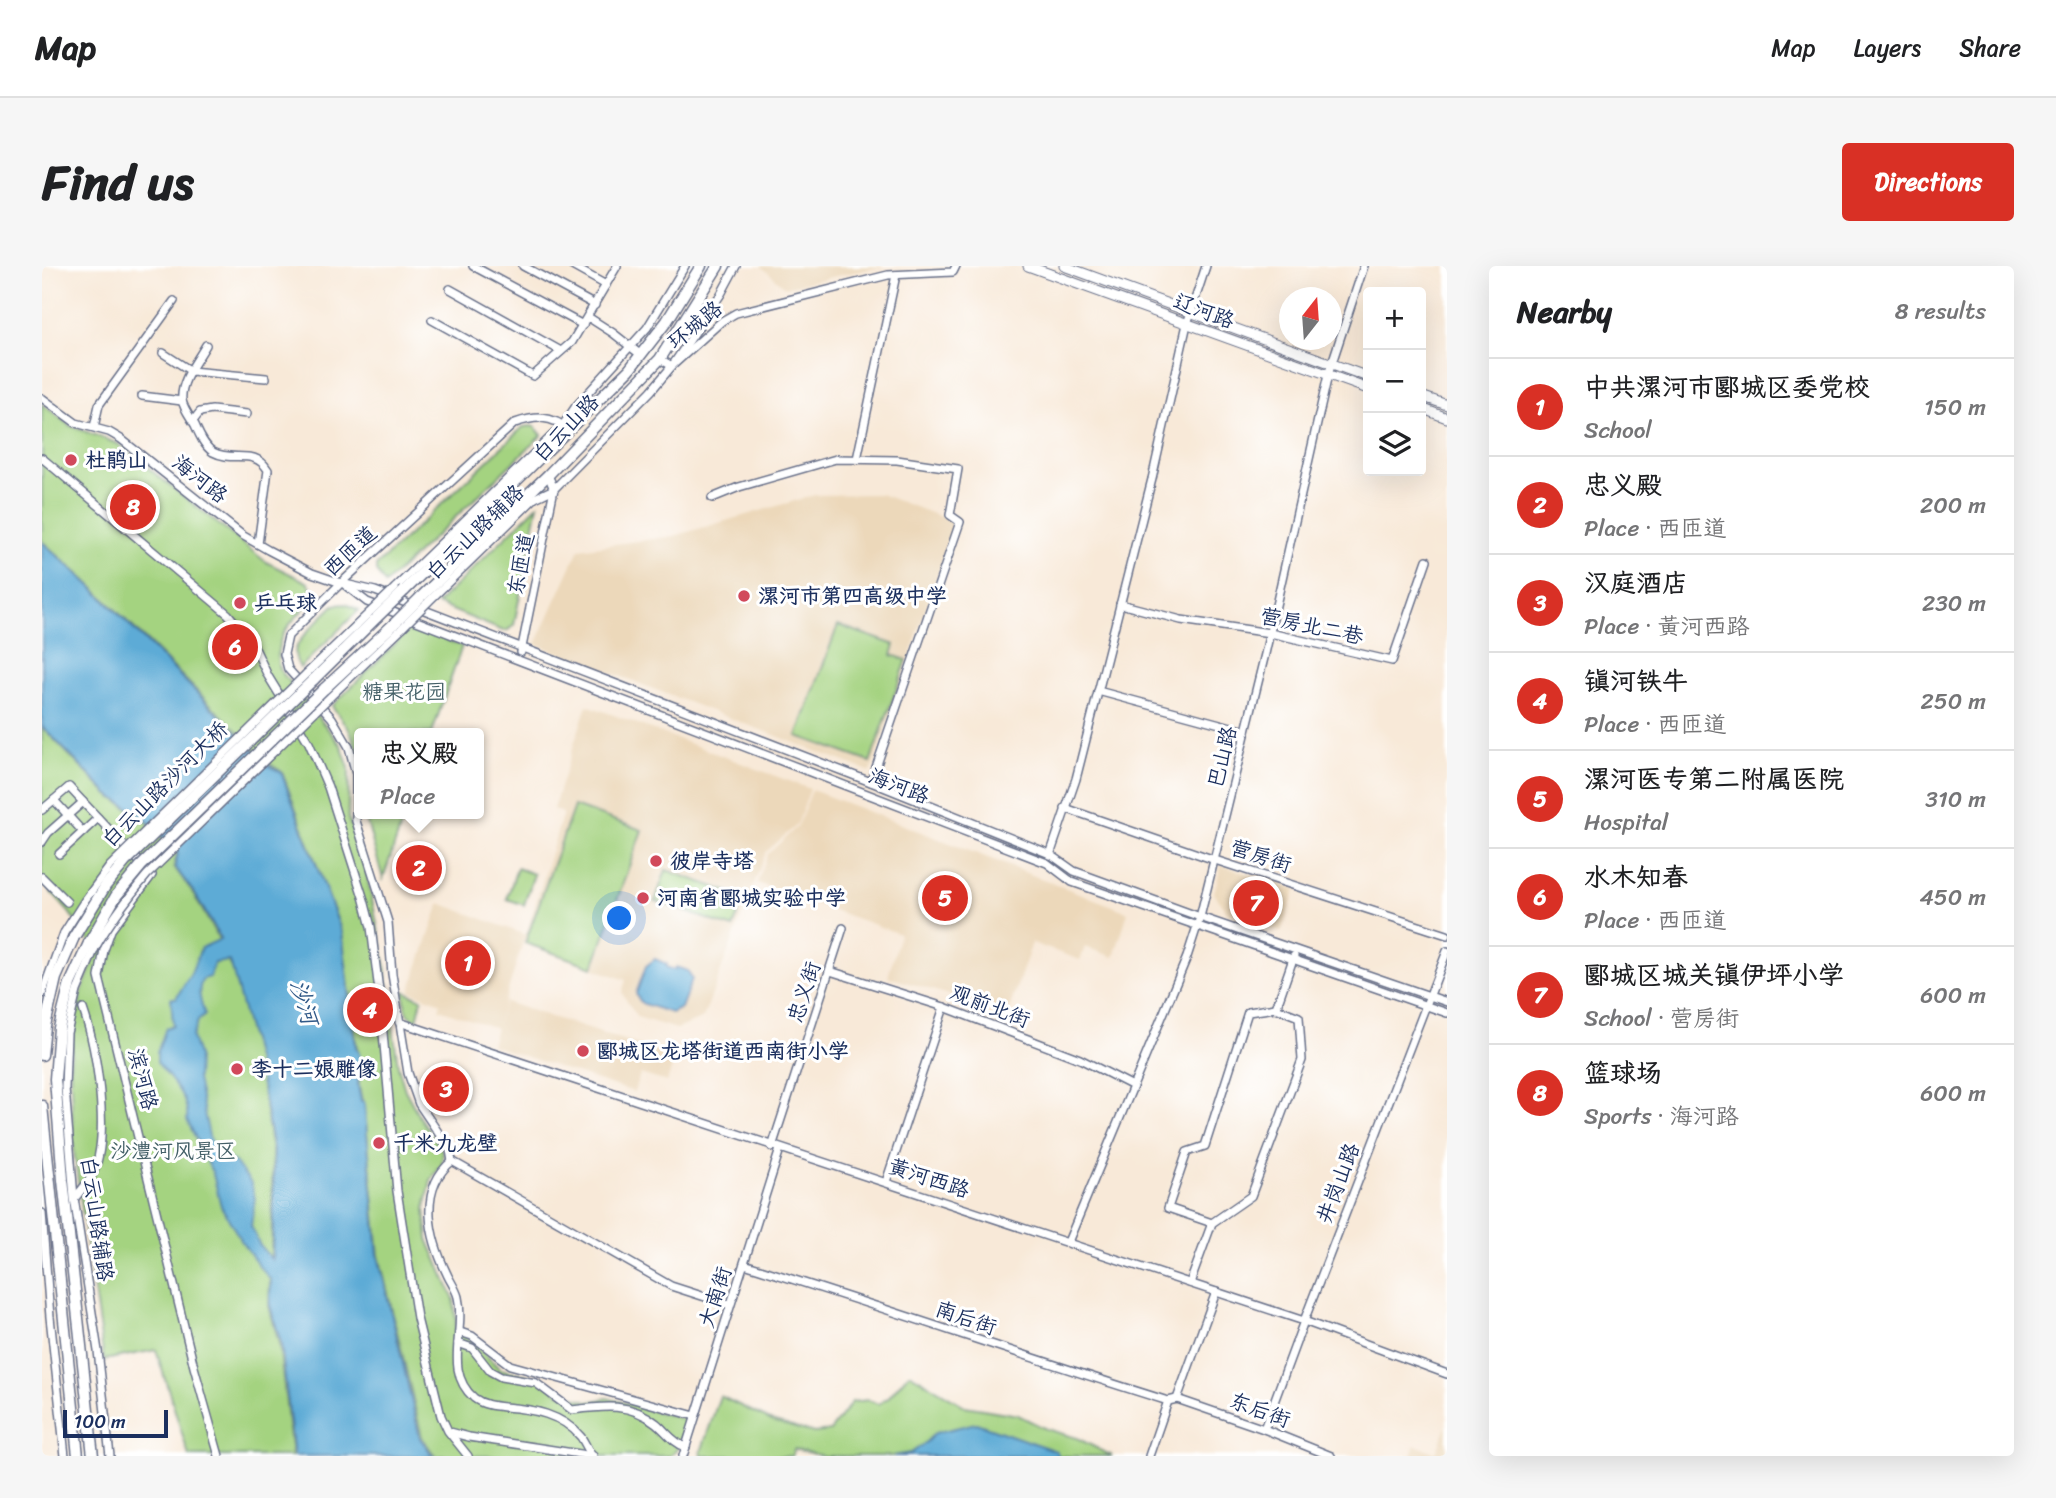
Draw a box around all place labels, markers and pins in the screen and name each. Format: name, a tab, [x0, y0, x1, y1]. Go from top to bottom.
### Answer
place label: 杜鹃山	[85, 441, 148, 479]
marker: 杜鹃山	[63, 452, 79, 468]
pin: 8	[110, 481, 156, 533]
place label: 漯河市第四高级中学	[758, 577, 947, 615]
place label: 乒乓球	[254, 584, 317, 622]
marker: 漯河市第四高级中学	[736, 588, 752, 604]
marker: 乒乓球	[232, 595, 248, 611]
pin: 6	[212, 621, 258, 673]
pin: 2	[396, 842, 442, 894]
place label: 彼岸寺塔	[670, 842, 754, 880]
marker: 彼岸寺塔	[648, 853, 664, 869]
pin: 5	[922, 872, 968, 924]
pin: 7	[1233, 877, 1279, 929]
place label: 河南省郾城实验中学	[657, 879, 846, 917]
marker: 河南省郾城实验中学	[635, 890, 651, 906]
pin: 1	[445, 937, 491, 989]
pin: 4	[347, 984, 393, 1036]
place label: 郾城区龙塔街道西南街小学	[597, 1032, 849, 1070]
marker: 郾城区龙塔街道西南街小学	[575, 1043, 591, 1059]
place label: 李十二娘雕像	[251, 1050, 377, 1088]
marker: 李十二娘雕像	[229, 1061, 245, 1077]
pin: 3	[423, 1063, 469, 1115]
place label: 千米九龙壁	[393, 1124, 498, 1162]
marker: 千米九龙壁	[371, 1135, 387, 1151]

